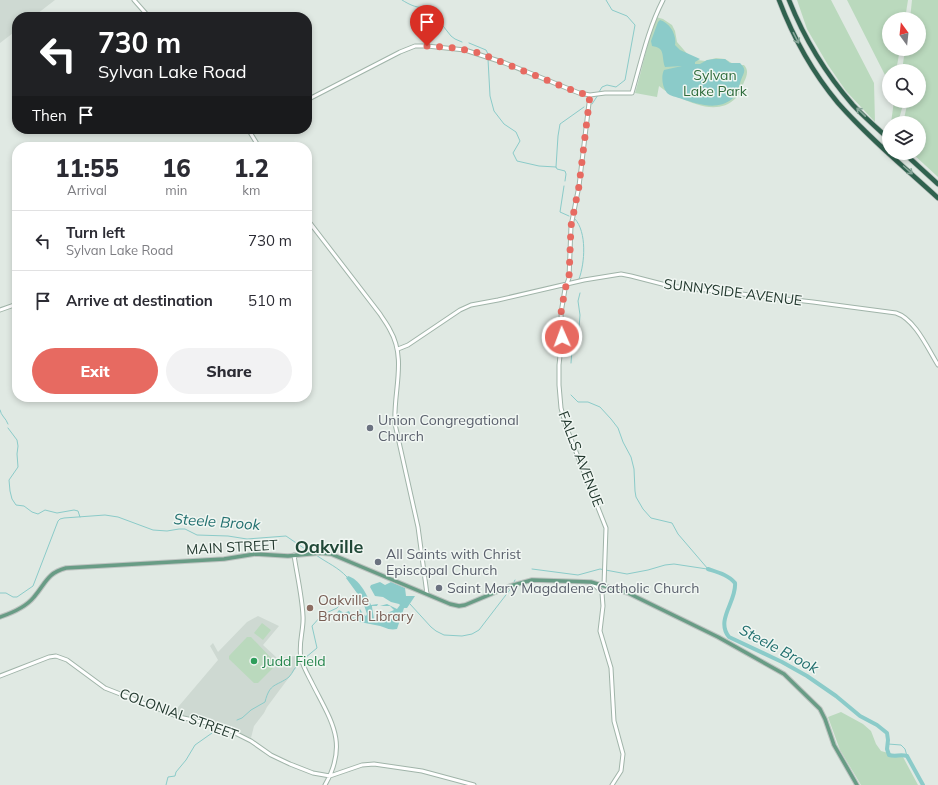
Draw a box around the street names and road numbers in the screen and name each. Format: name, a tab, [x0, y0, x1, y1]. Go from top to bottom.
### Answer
street label: SUNNYSIDE AVENUE	[663, 275, 803, 309]
street label: FALLS AVENUE	[554, 409, 608, 509]
street label: MAIN STREET	[186, 536, 279, 558]
street label: COLONIAL STREET	[117, 684, 241, 744]

